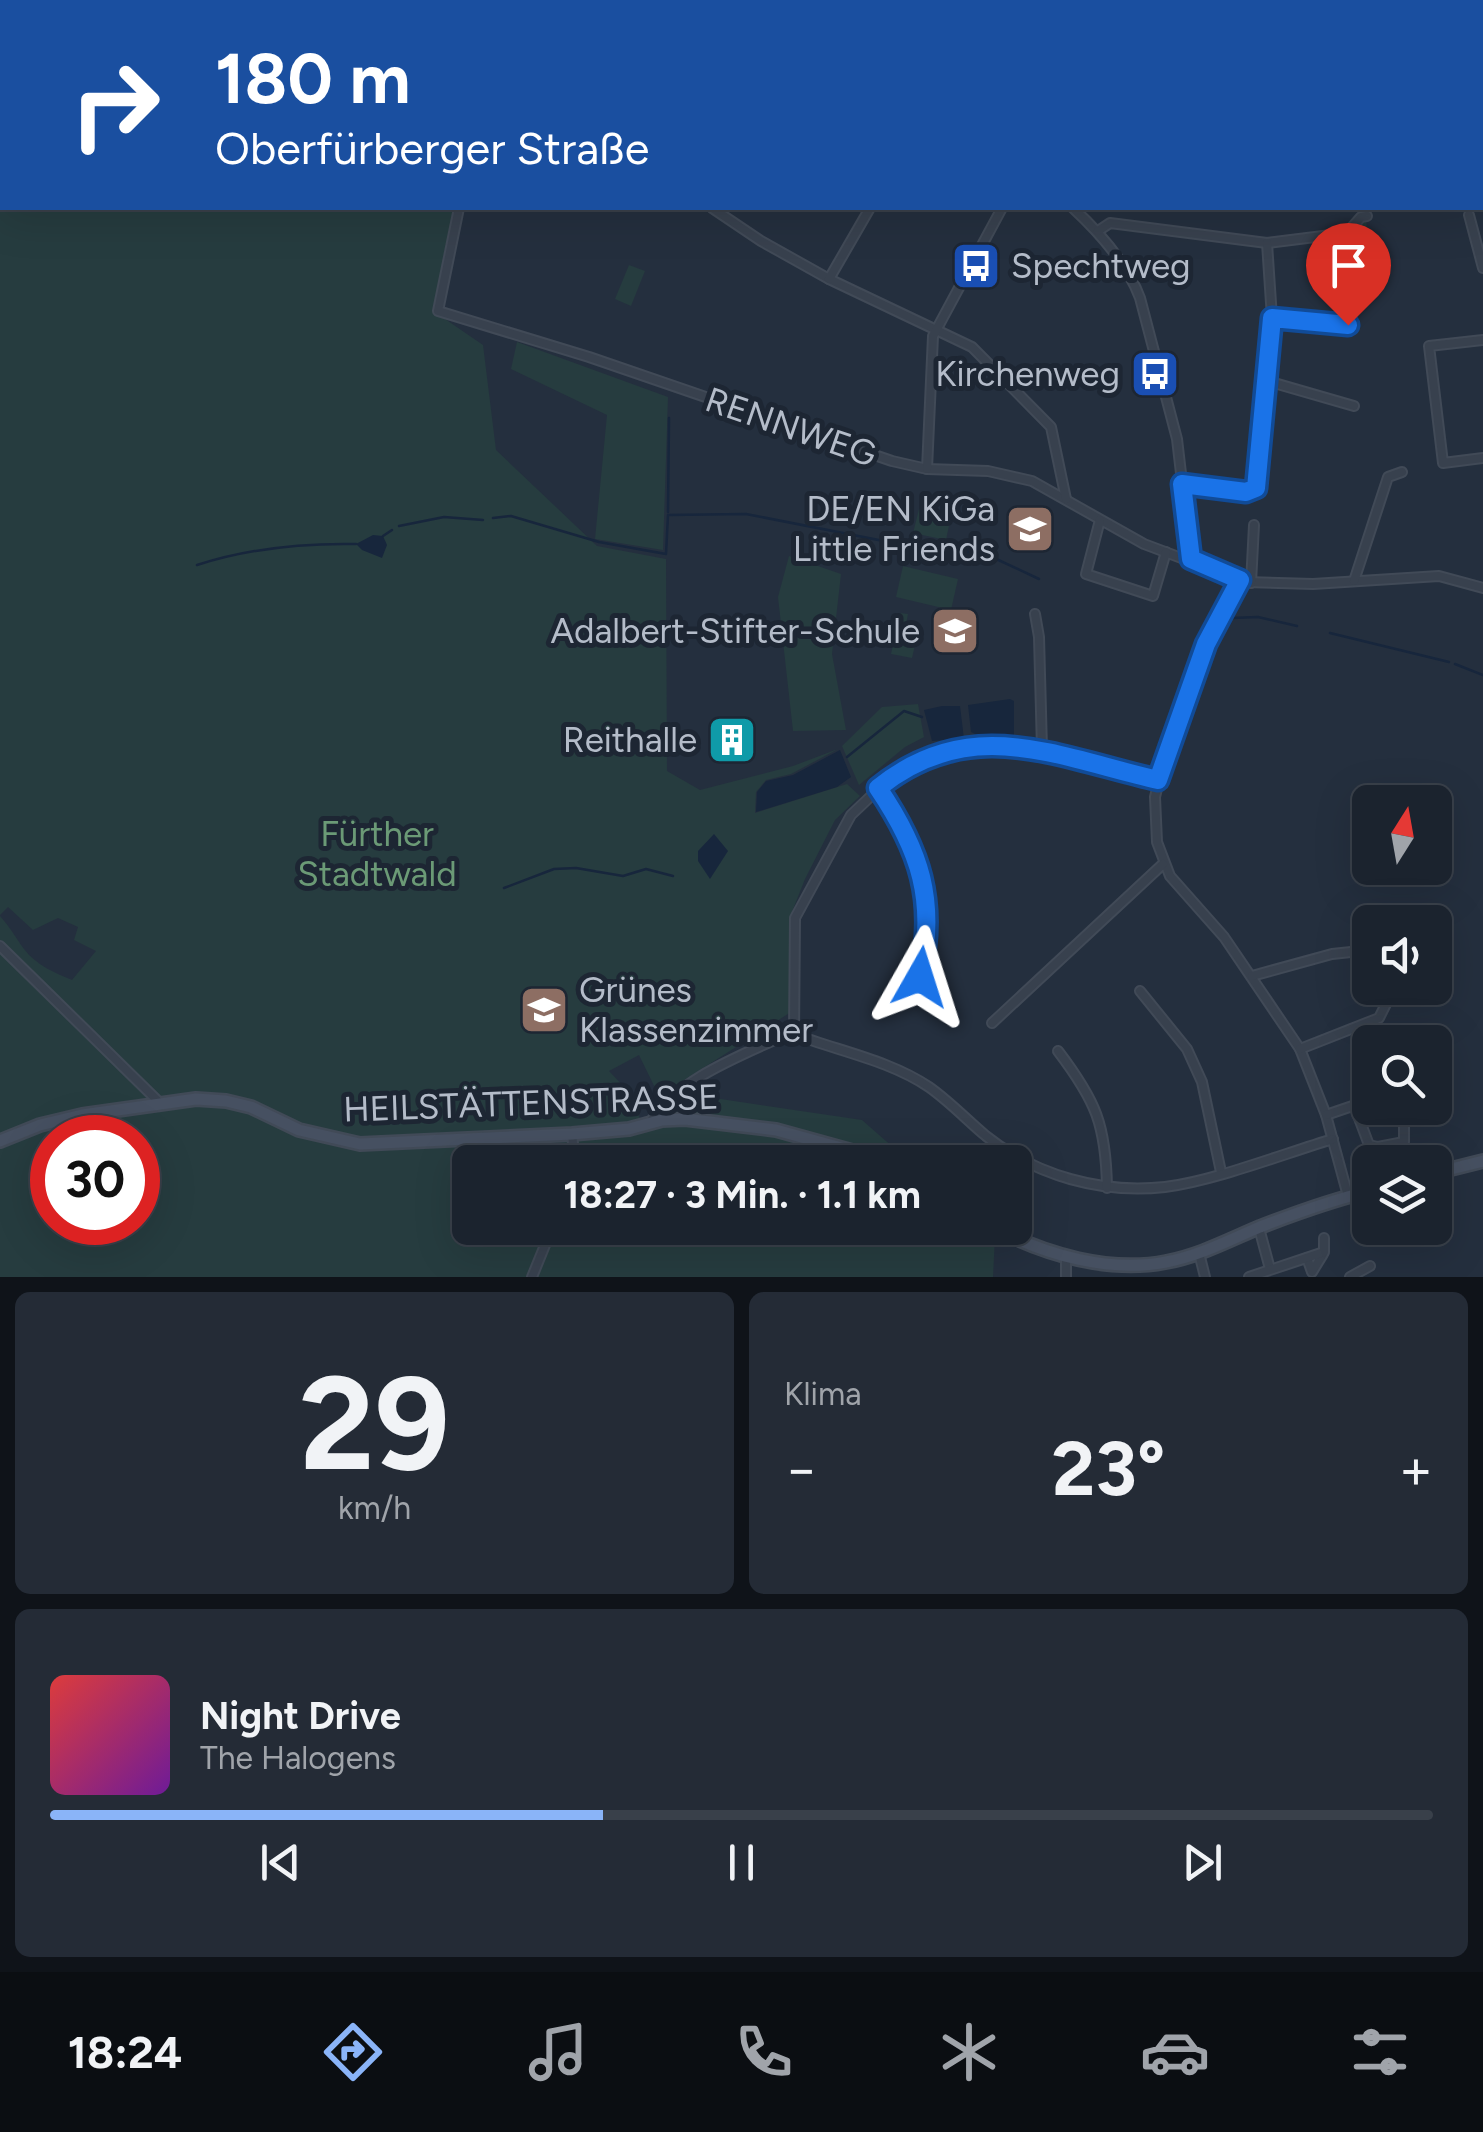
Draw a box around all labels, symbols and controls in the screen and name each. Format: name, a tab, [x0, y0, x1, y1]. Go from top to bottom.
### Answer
text: 180 m	[215, 36, 410, 121]
icon: right	[50, 40, 180, 170]
text: Oberfürberger Straße	[215, 121, 649, 175]
pin	[1306, 223, 1391, 326]
icon: arrive	[1321, 238, 1376, 293]
bus stop icon: Spechtweg	[950, 240, 1002, 292]
place label: Spechtweg	[1011, 245, 1191, 287]
bus stop icon: Kirchenweg	[1129, 348, 1181, 400]
place label: Kirchenweg	[935, 353, 1120, 395]
street label: RENNWEG	[700, 378, 882, 476]
place label: DE/EN KiGa Little Friends	[793, 488, 995, 570]
school or university icon: DE/EN KiGa Little Friends	[1004, 503, 1056, 555]
school or university icon: Adalbert-Stifter-Schule	[929, 605, 981, 657]
place label: Adalbert-Stifter-Schule	[550, 610, 920, 652]
building icon: Reithalle	[706, 714, 758, 766]
place label: Reithalle	[563, 719, 697, 761]
north arrow	[1352, 785, 1452, 885]
map controls	[1352, 785, 1452, 1245]
park label: Fürther Stadtwald	[297, 813, 457, 895]
button: sound	[1352, 905, 1452, 1005]
position arrow	[868, 925, 972, 1029]
place label: Grünes Klassenzimmer	[579, 969, 813, 1051]
school or university icon: Grünes Klassenzimmer	[518, 984, 570, 1036]
button: search	[1352, 1025, 1452, 1125]
street label: HEILSTÄTTENSTRASSE	[342, 1075, 720, 1131]
speed limit sign: 30	[30, 1115, 160, 1245]
button: layers	[1352, 1145, 1452, 1245]
text: 18:27 · 3 Min. · 1.1 km	[563, 1172, 921, 1218]
text: 29	[299, 1346, 450, 1502]
text: Klima	[784, 1375, 862, 1413]
text: 23°	[1052, 1424, 1165, 1514]
text: −	[784, 1436, 818, 1502]
text: +	[1399, 1436, 1433, 1502]
text: km/h	[338, 1489, 411, 1527]
text: Night Drive	[200, 1693, 401, 1739]
text: The Halogens	[200, 1739, 396, 1777]
icon: previous	[253, 1835, 308, 1890]
icon: pause	[714, 1835, 769, 1890]
icon: next	[1175, 1835, 1230, 1890]
icon: directions	[318, 2017, 388, 2087]
icon: music	[523, 2017, 593, 2087]
icon: phone	[729, 2017, 799, 2087]
icon: climate	[934, 2017, 1004, 2087]
icon: car	[1140, 2017, 1210, 2087]
icon: filters	[1345, 2017, 1415, 2087]
text: 18:24	[68, 2025, 182, 2079]

